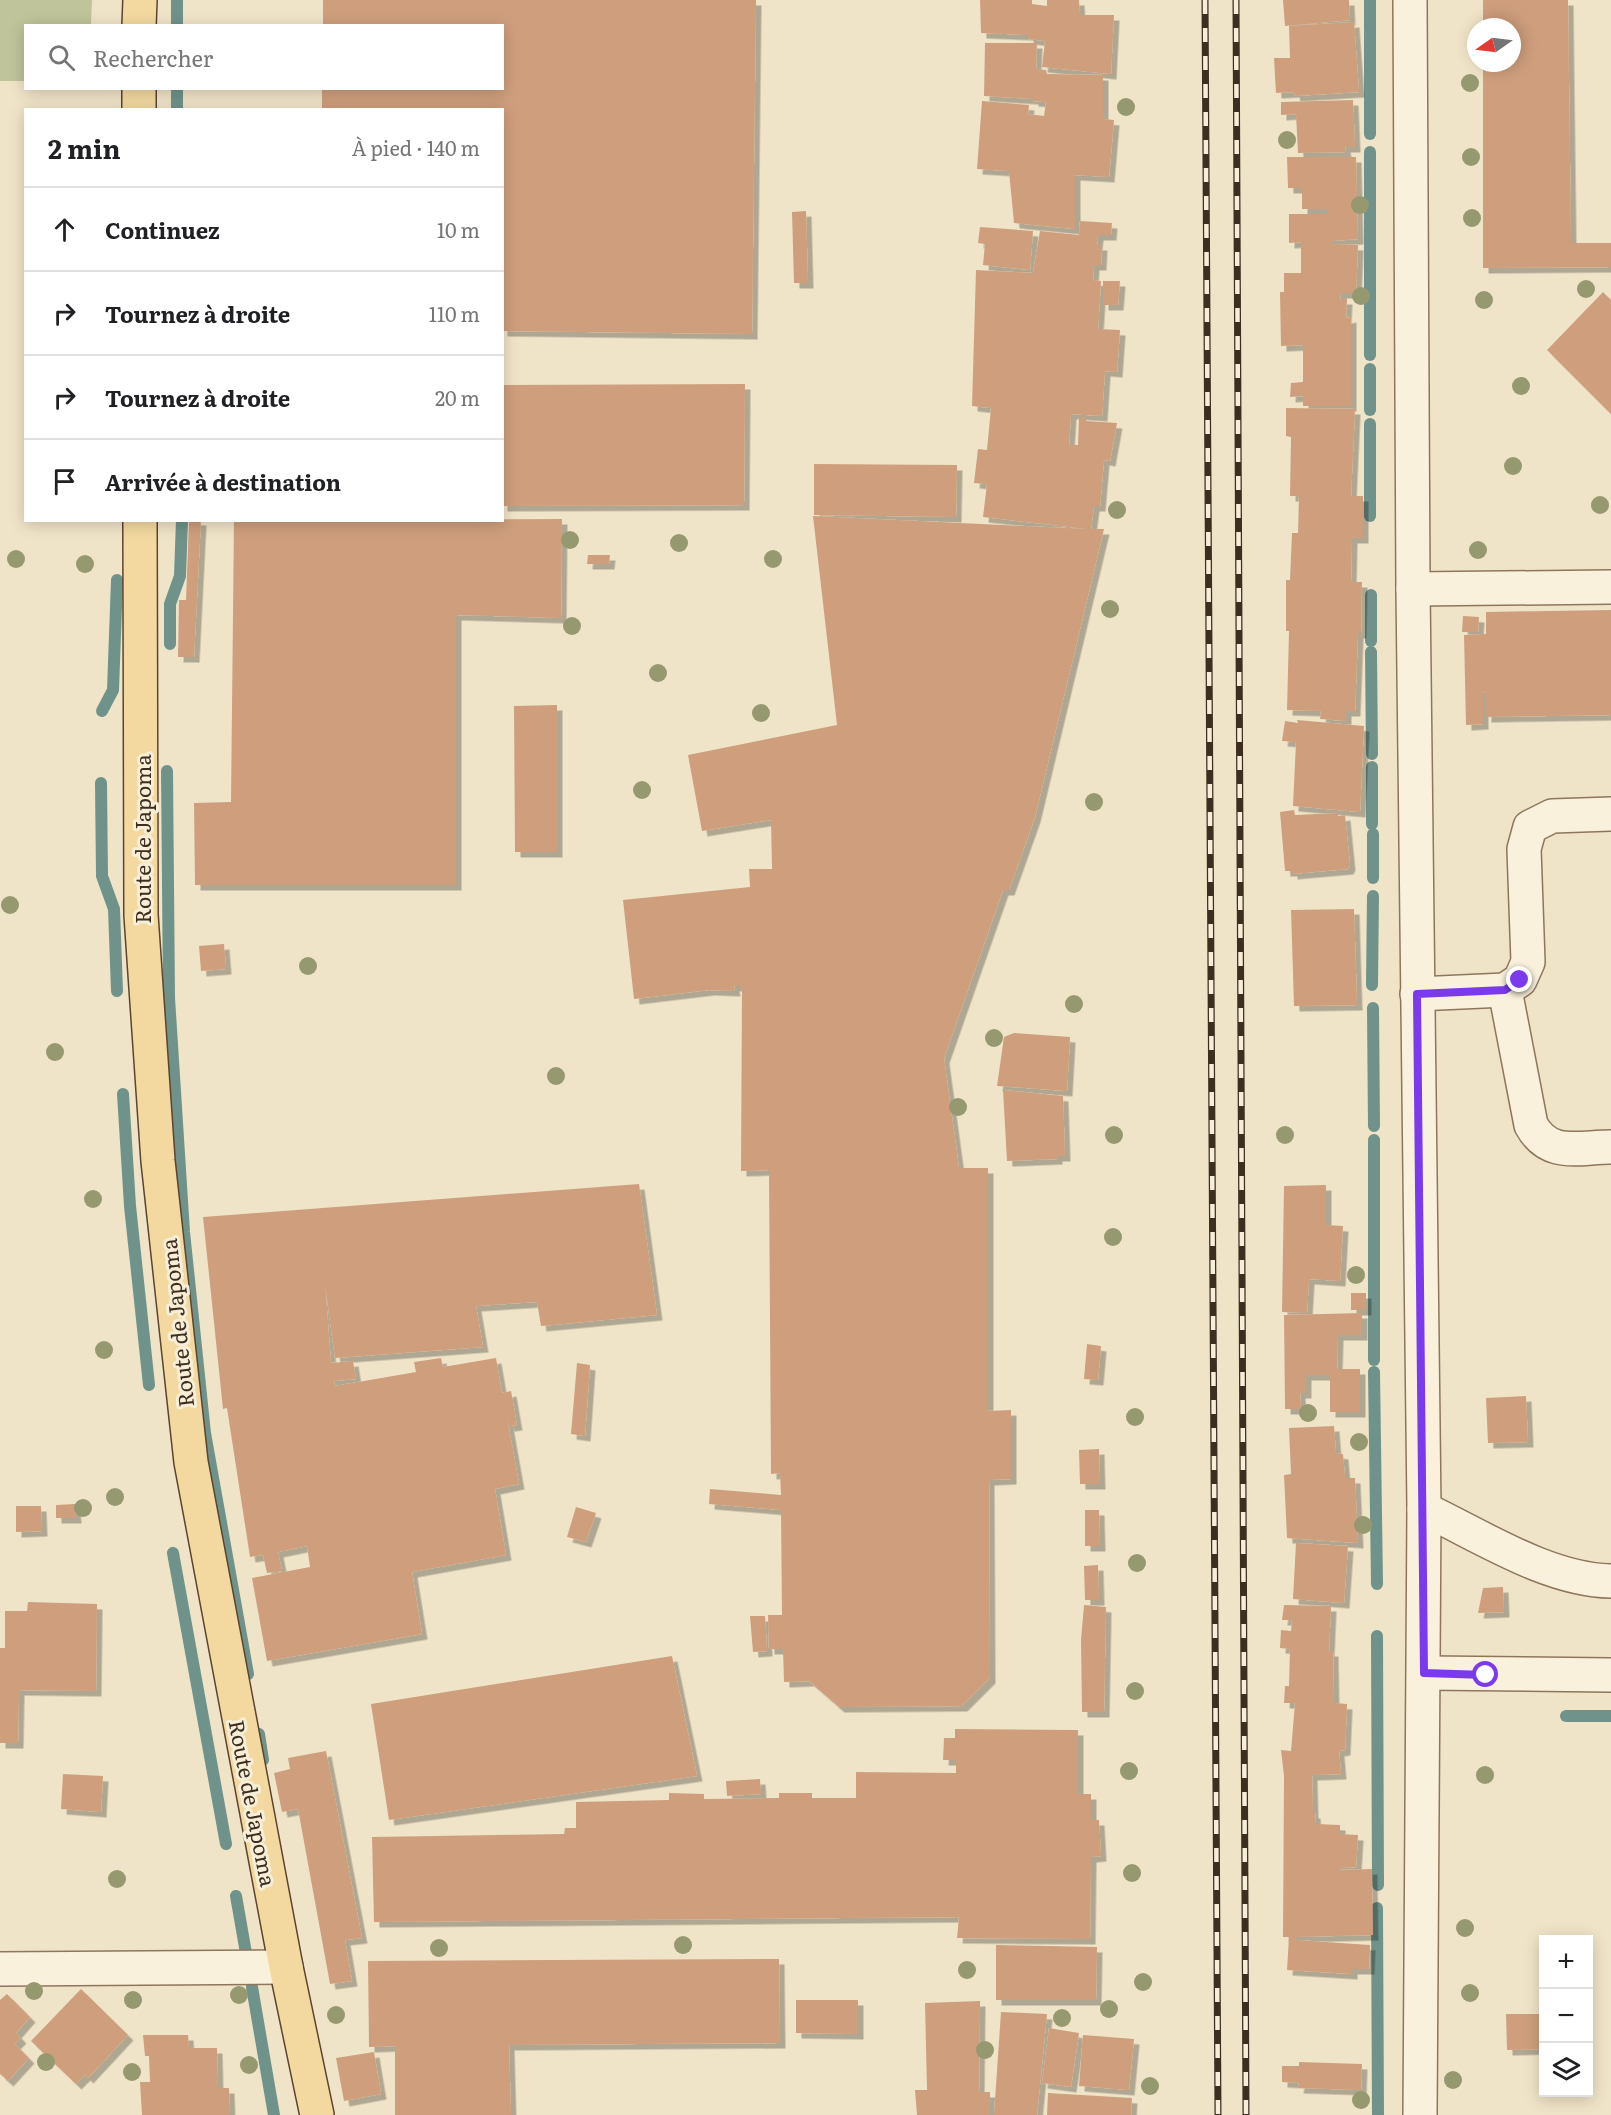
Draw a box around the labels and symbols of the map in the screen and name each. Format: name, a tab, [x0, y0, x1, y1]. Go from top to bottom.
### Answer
north arrow	[1467, 18, 1521, 72]
street label: Route de Japoma	[126, 754, 157, 924]
route end	[1506, 966, 1532, 992]
street label: Route de Japoma	[152, 1236, 200, 1409]
route start	[1472, 1661, 1498, 1687]
street label: Route de Japoma	[223, 1717, 286, 1890]

